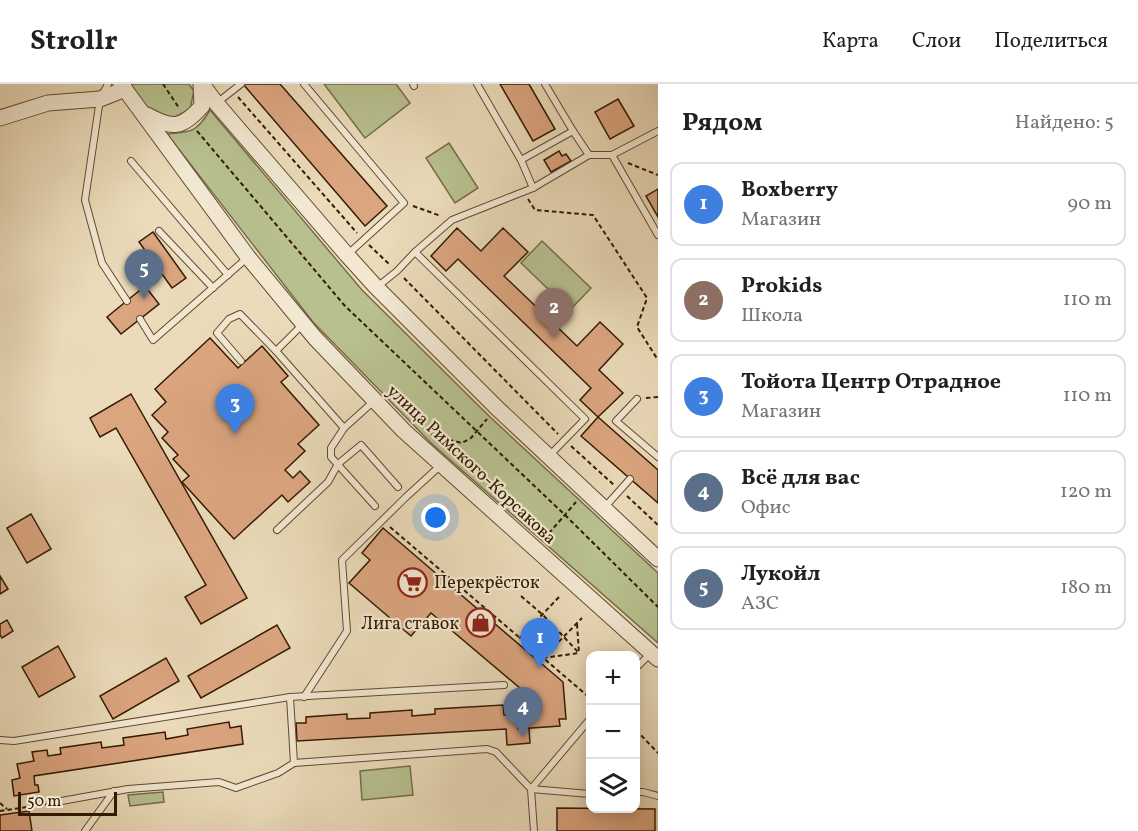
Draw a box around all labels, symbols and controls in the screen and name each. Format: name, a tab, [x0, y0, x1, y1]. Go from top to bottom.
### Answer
text: Strollr	[30, 22, 118, 61]
text: Карта	[822, 27, 879, 56]
text: Слои	[912, 27, 961, 56]
text: Поделиться	[994, 27, 1108, 56]
text: Рядом	[682, 105, 762, 141]
text: Найдено: 5	[1015, 109, 1114, 137]
text: Boxberry	[741, 175, 838, 206]
text: 1	[699, 190, 708, 218]
text: 90 m	[1068, 190, 1112, 218]
text: Магазин	[741, 206, 821, 234]
pin: 5	[124, 250, 164, 299]
text: Prokids	[741, 271, 822, 302]
text: 2	[698, 286, 709, 314]
text: 110 m	[1063, 286, 1112, 314]
pin: 2	[534, 288, 574, 338]
text: Школа	[741, 302, 803, 330]
text: Тойота Центр Отрадное	[741, 367, 1001, 398]
street label: улица Римского-Корсакова	[381, 380, 561, 551]
text: 3	[698, 382, 709, 410]
text: 110 m	[1063, 382, 1112, 410]
pin: 3	[216, 384, 254, 434]
text: Магазин	[741, 398, 821, 426]
text: Всё для вас	[741, 463, 860, 494]
text: 4	[697, 478, 710, 506]
text: 120 m	[1060, 478, 1112, 506]
text: Офис	[741, 494, 791, 522]
your location	[421, 503, 450, 532]
text: Лукойл	[741, 559, 820, 590]
supermarket icon: Перекрёсток	[397, 566, 429, 598]
place label: Перекрёсток	[434, 571, 540, 596]
text: 5	[699, 574, 708, 602]
text: 180 m	[1060, 574, 1112, 602]
text: АЗС	[741, 590, 779, 618]
shop icon: Лига ставок	[464, 607, 496, 639]
place label: Лига ставок	[361, 612, 459, 637]
pin: 1	[520, 618, 560, 668]
map controls	[586, 651, 640, 813]
button: +	[586, 651, 640, 705]
pin: 4	[504, 688, 542, 737]
button: −	[586, 705, 640, 759]
button: layers	[586, 759, 640, 813]
scale bar	[18, 789, 117, 816]
text: 50 m	[27, 791, 61, 813]

